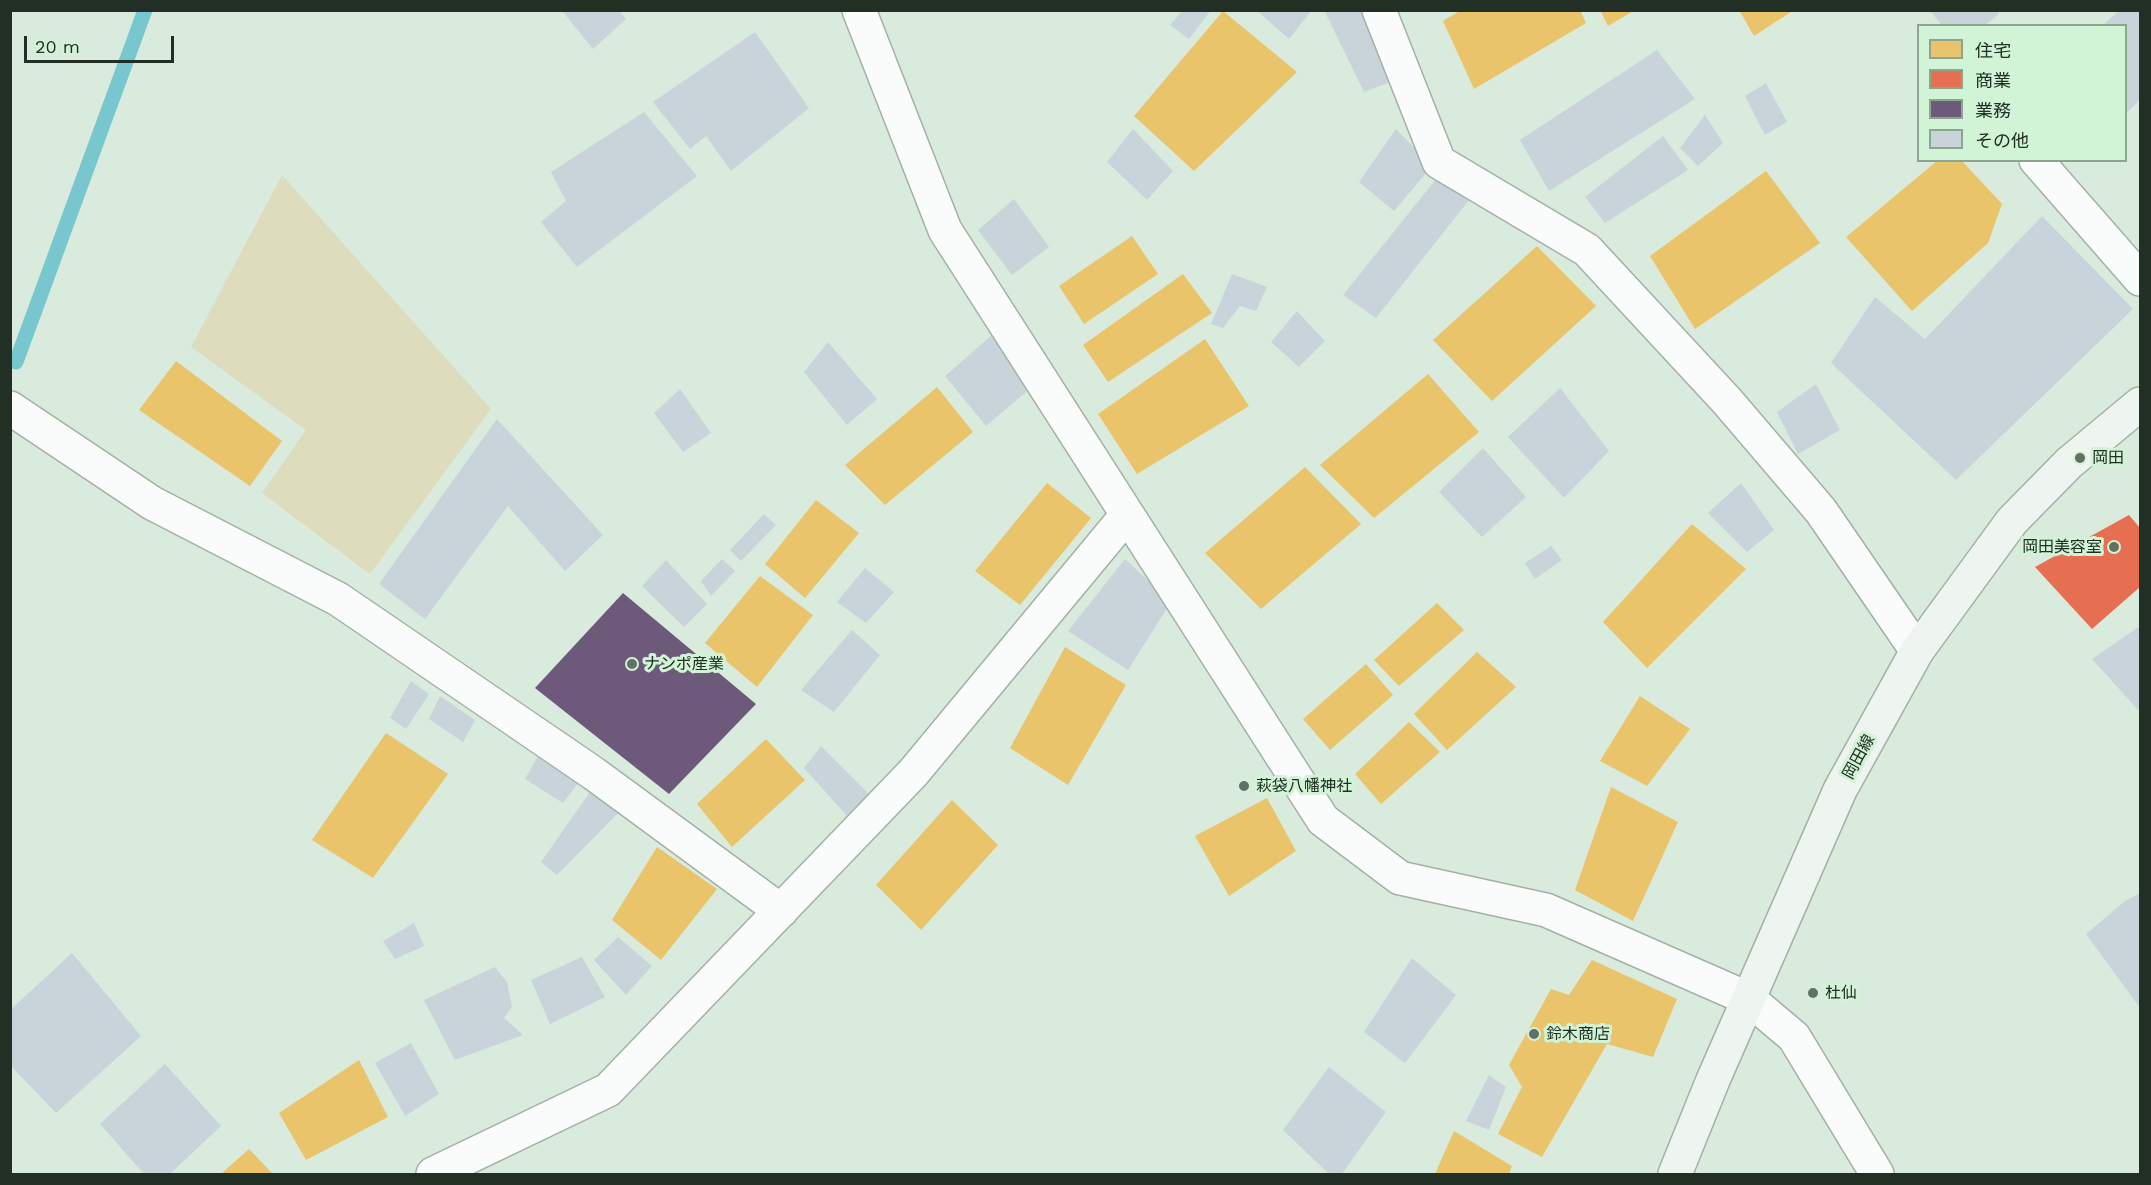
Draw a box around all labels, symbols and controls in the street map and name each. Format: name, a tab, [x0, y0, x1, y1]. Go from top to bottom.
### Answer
scale bar	[27, 24, 177, 62]
legend	[1917, 24, 2127, 162]
text: 20 m	[35, 36, 80, 57]
text: 住宅	[1975, 40, 2011, 61]
text: 商業	[1975, 70, 2011, 91]
text: 業務	[1975, 100, 2011, 121]
text: その他	[1975, 130, 2029, 151]
place label: 岡田	[2092, 448, 2124, 468]
marker: 岡田	[2073, 451, 2087, 465]
place label: 岡田美容室	[2022, 537, 2102, 557]
marker: 岡田美容室	[2107, 540, 2121, 554]
place label: ナンポ産業	[644, 654, 724, 674]
marker: ナンポ産業	[625, 657, 639, 671]
street label: 岡田線	[1839, 731, 1879, 783]
place label: 萩袋八幡神社	[1256, 776, 1352, 796]
marker: 萩袋八幡神社	[1237, 779, 1251, 793]
place label: 杜仙	[1825, 983, 1857, 1003]
marker: 杜仙	[1806, 986, 1820, 1000]
place label: 鈴木商店	[1546, 1024, 1610, 1044]
marker: 鈴木商店	[1527, 1027, 1541, 1041]

